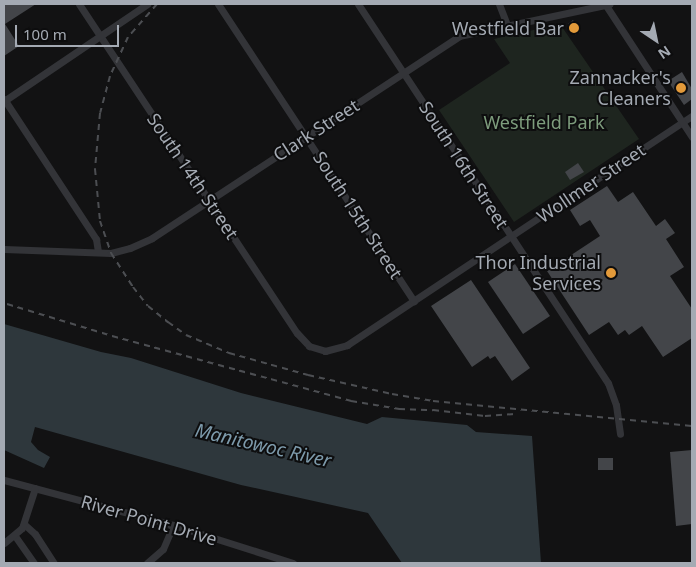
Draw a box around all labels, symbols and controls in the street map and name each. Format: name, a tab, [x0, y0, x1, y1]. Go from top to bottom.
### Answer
scale bar	[18, 15, 121, 47]
north arrow	[631, 15, 681, 65]
place label: Westfield Bar	[452, 17, 564, 39]
marker: Westfield Bar	[568, 22, 580, 34]
text: 100 m	[23, 24, 67, 44]
text: N	[655, 42, 675, 64]
place label: Zannacker's Cleaners	[570, 67, 671, 110]
marker: Zannacker's Cleaners	[675, 82, 687, 94]
street label: Clark Street	[269, 94, 363, 166]
street label: South 16th Street	[415, 97, 513, 233]
street label: South 14th Street	[143, 109, 243, 243]
park label: Westfield Park	[483, 111, 605, 133]
street label: Wollmer Street	[533, 139, 649, 227]
street label: South 15th Street	[309, 147, 407, 283]
place label: Thor Industrial Services	[476, 252, 601, 294]
marker: Thor Industrial Services	[605, 267, 617, 279]
water label: Manitowoc River	[193, 419, 333, 473]
street label: River Point Drive	[78, 490, 220, 550]

